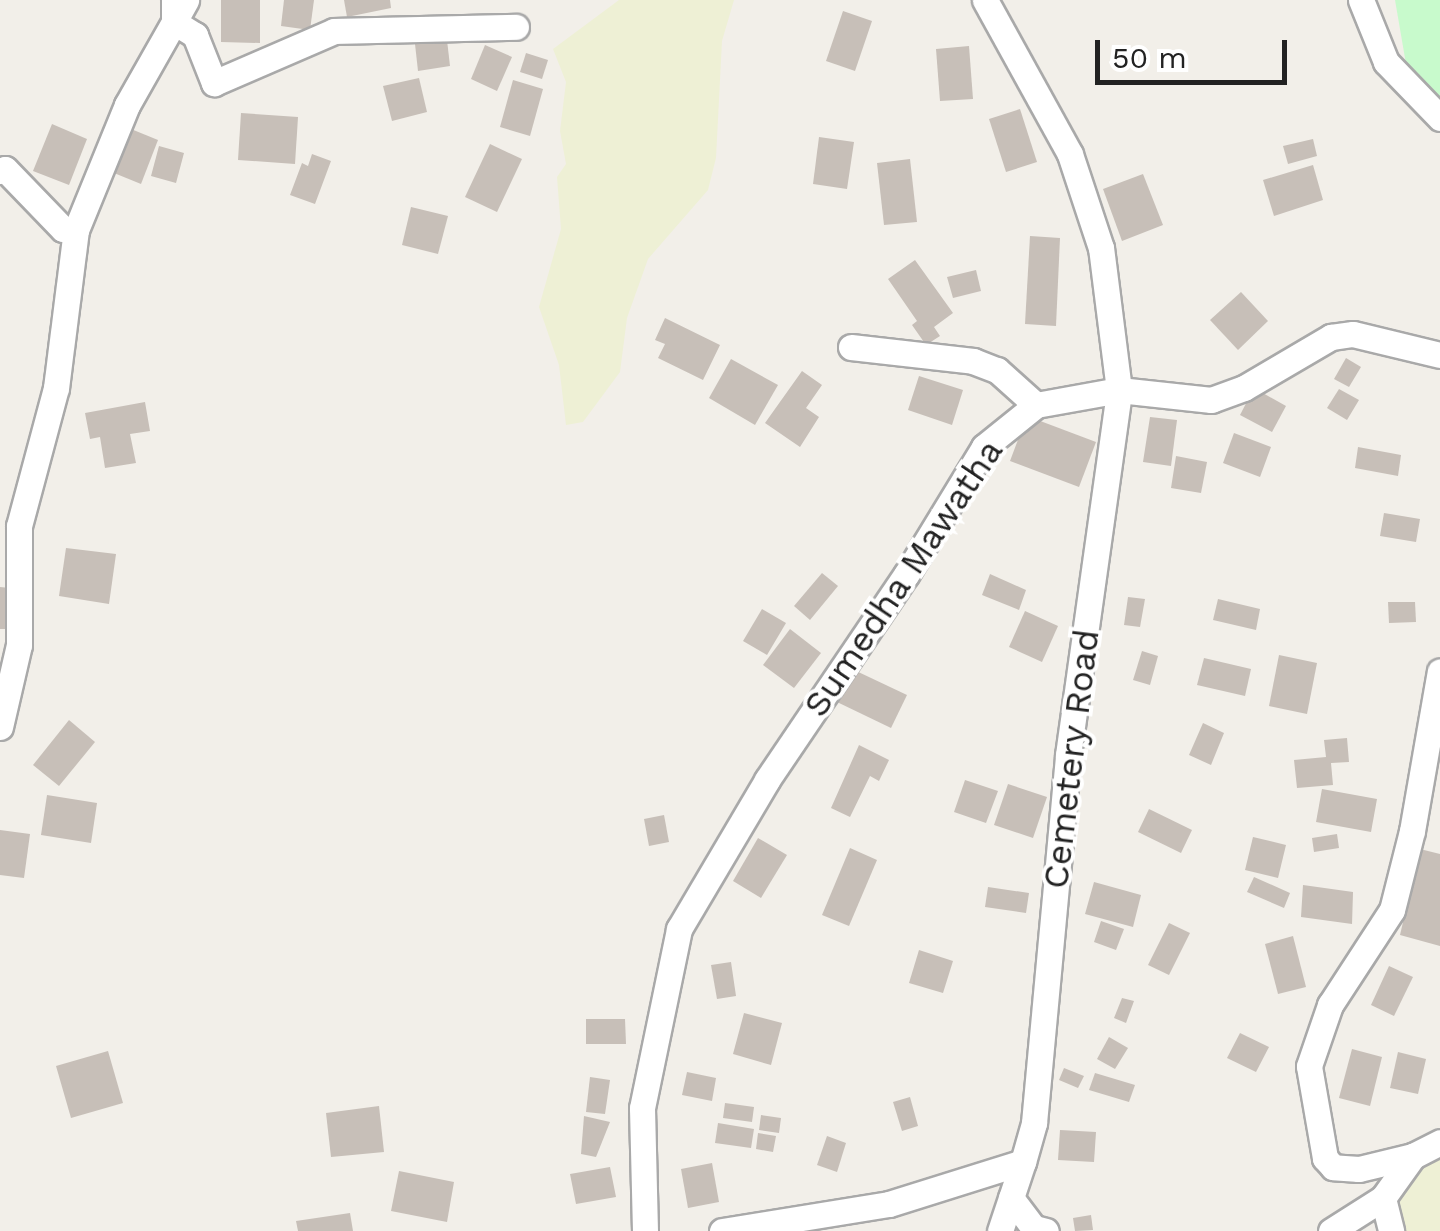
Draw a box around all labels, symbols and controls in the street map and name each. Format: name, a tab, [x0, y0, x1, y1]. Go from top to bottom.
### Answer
scale bar	[1100, 20, 1292, 82]
text: 50 m	[1112, 40, 1187, 75]
street label: Sumedha Mawatha	[794, 431, 1012, 725]
street label: Cemetery Road	[1034, 627, 1108, 891]

